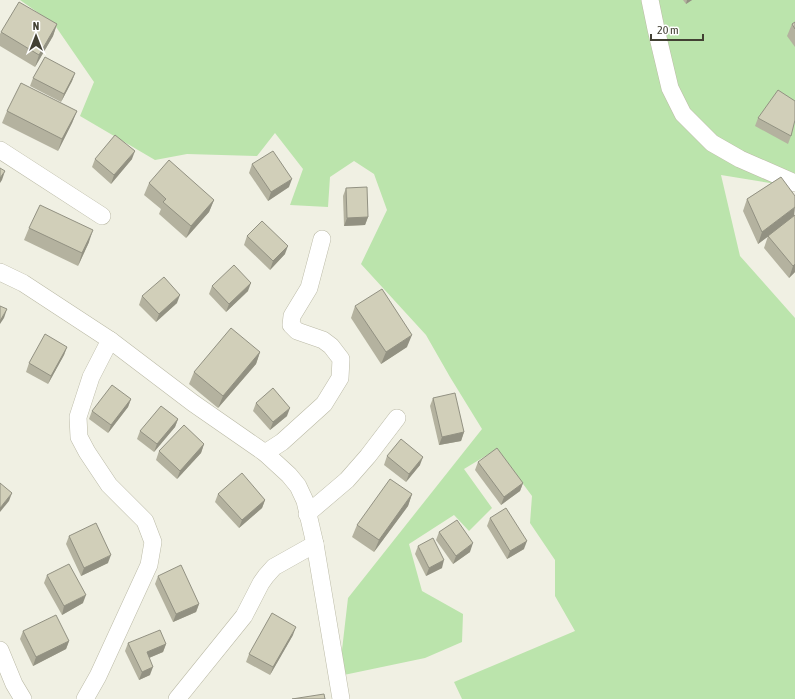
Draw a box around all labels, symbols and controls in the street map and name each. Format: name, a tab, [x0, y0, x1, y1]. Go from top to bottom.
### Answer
north arrow	[16, 16, 56, 56]
scale bar	[651, 16, 703, 42]
text: N	[33, 20, 39, 32]
text: 20 m	[657, 23, 679, 37]

